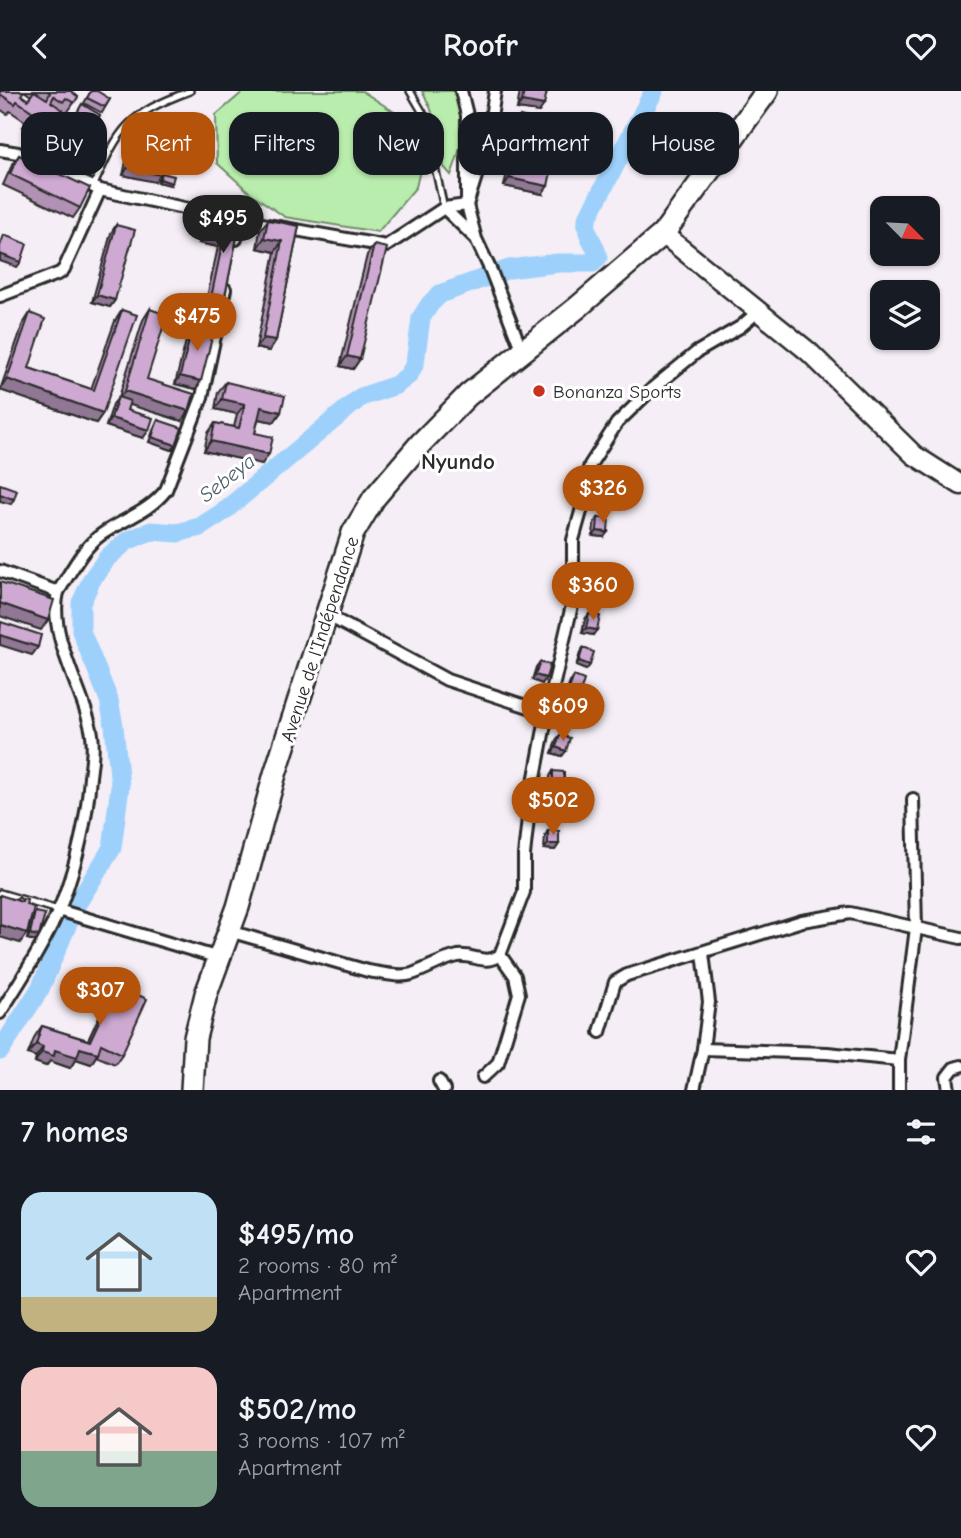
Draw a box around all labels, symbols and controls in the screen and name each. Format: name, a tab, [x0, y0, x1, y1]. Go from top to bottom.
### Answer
icon: back	[21, 27, 59, 65]
text: Roofr	[443, 27, 518, 64]
icon: heart	[902, 27, 940, 65]
chip: Buy	[21, 112, 107, 175]
chip: Rent	[121, 112, 215, 175]
chip: Filters	[229, 112, 339, 175]
chip: New	[353, 112, 444, 175]
chip: Apartment	[458, 112, 613, 175]
chip: House	[627, 112, 739, 175]
pin: $495	[182, 195, 264, 255]
north arrow	[870, 196, 940, 266]
map controls	[870, 196, 940, 350]
text: $495	[199, 204, 247, 231]
button: layers	[870, 280, 940, 350]
pin: $475	[156, 293, 238, 353]
text: $475	[173, 302, 221, 329]
place label: Bonanza Sports	[553, 381, 681, 403]
marker: Bonanza Sports	[531, 383, 547, 399]
district label: Nyundo	[421, 448, 495, 475]
water label: Sebeya	[194, 449, 260, 507]
pin: $326	[562, 465, 644, 525]
text: $326	[579, 474, 627, 501]
street label: Avenue de l'Indépendance	[276, 534, 364, 745]
pin: $360	[552, 563, 634, 622]
text: $360	[568, 571, 618, 598]
pin: $609	[522, 683, 604, 743]
text: $609	[537, 692, 589, 719]
pin: $502	[512, 777, 594, 837]
text: $502	[528, 786, 578, 813]
pin: $307	[59, 967, 141, 1027]
text: $307	[76, 976, 124, 1003]
icon: filters	[902, 1113, 940, 1151]
text: 7 homes	[21, 1115, 128, 1150]
text: $495/mo	[238, 1217, 354, 1252]
icon: home	[77, 1220, 161, 1304]
icon: heart	[902, 1243, 940, 1281]
text: 2 rooms · 80 m²	[238, 1252, 397, 1279]
text: Apartment	[238, 1279, 341, 1306]
text: $502/mo	[238, 1392, 357, 1427]
icon: home	[77, 1395, 161, 1479]
icon: heart	[902, 1418, 940, 1456]
text: 3 rooms · 107 m²	[238, 1427, 405, 1454]
text: Apartment	[238, 1454, 341, 1481]

